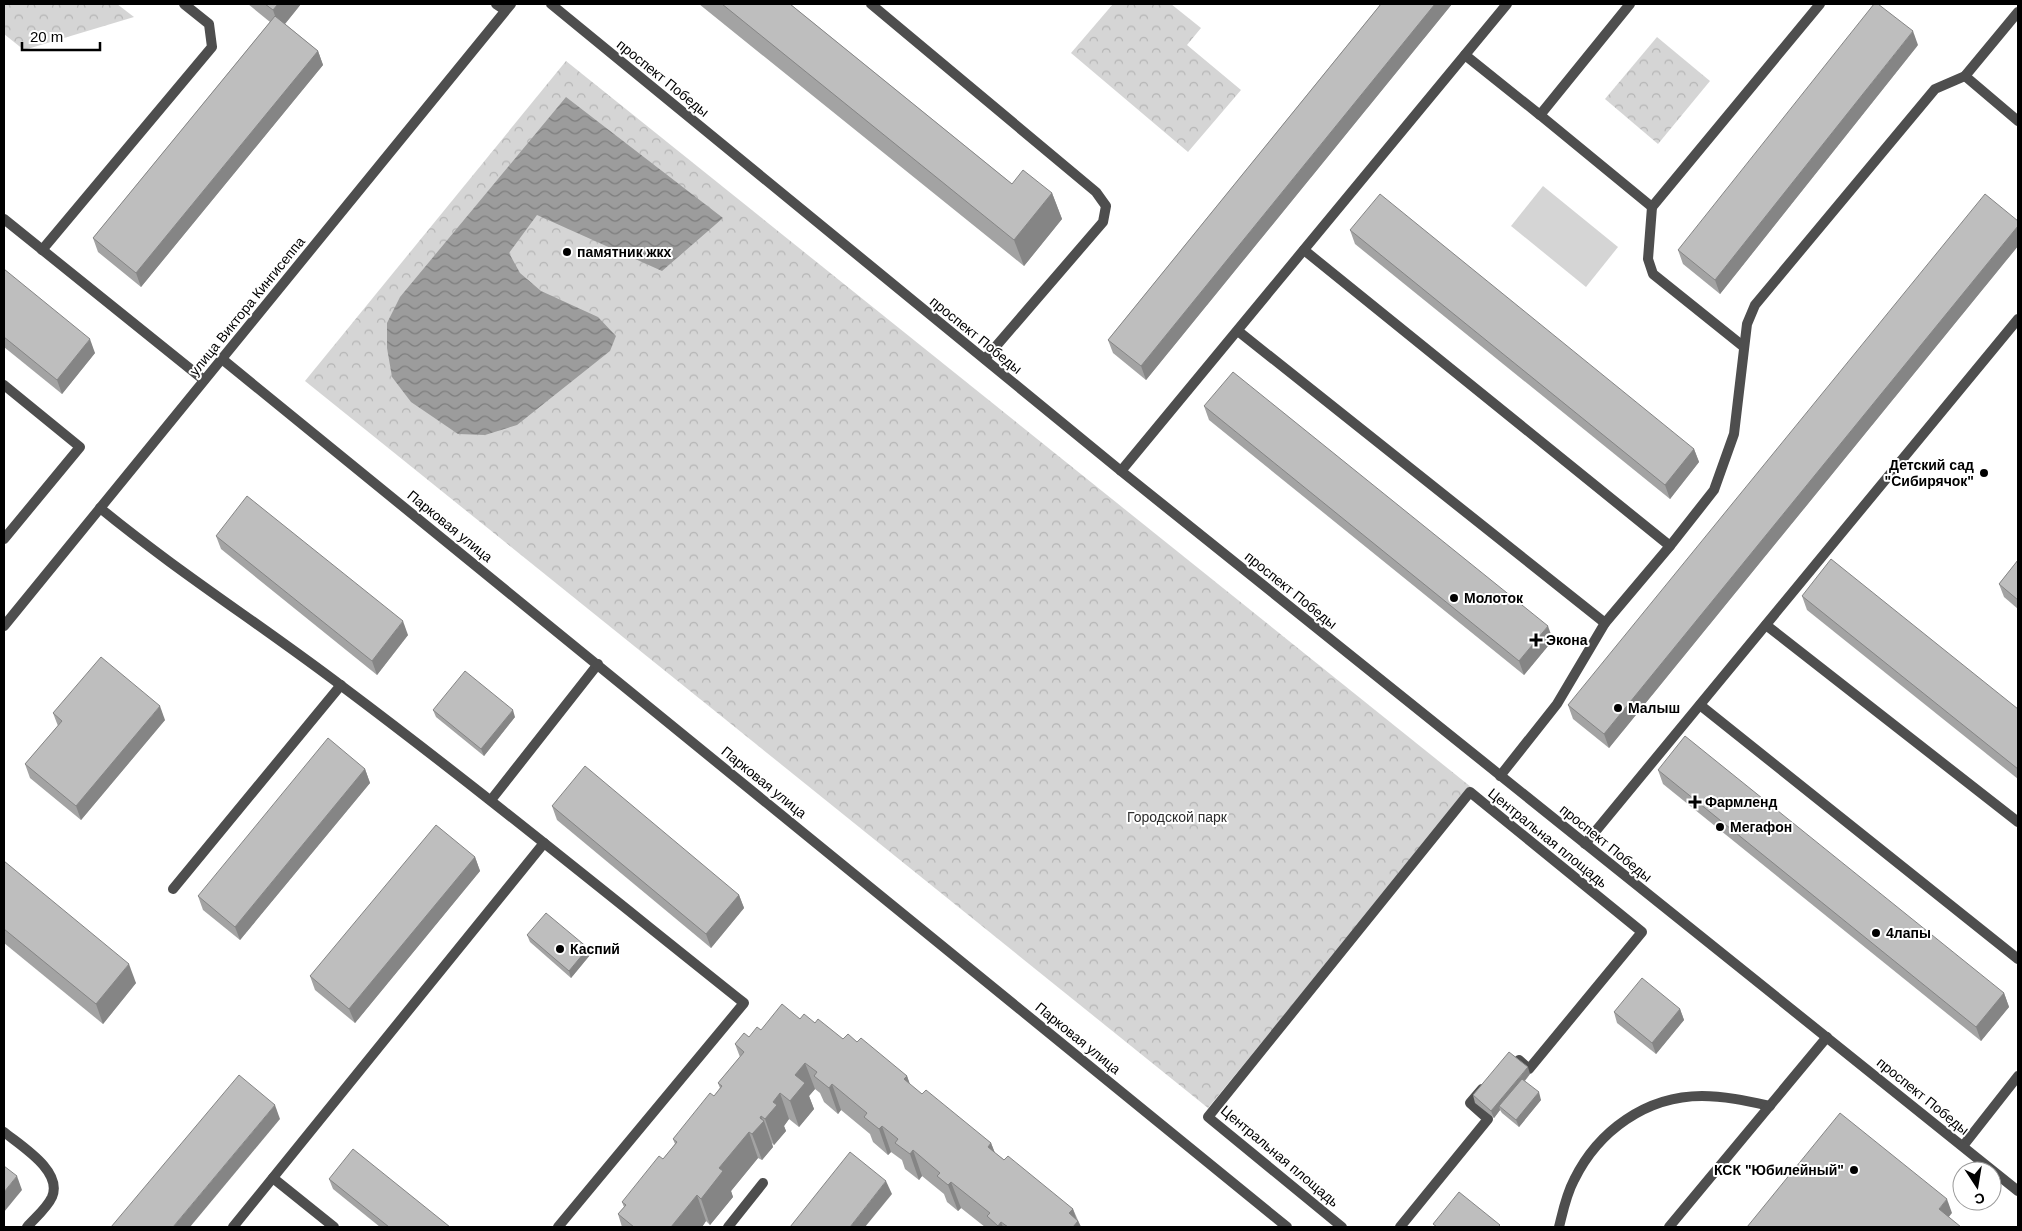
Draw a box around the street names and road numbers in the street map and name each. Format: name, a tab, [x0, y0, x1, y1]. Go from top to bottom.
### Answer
street label: проспект Победы	[614, 36, 712, 120]
street label: улица Виктора Кингисеппа	[186, 233, 308, 379]
street label: проспект Победы	[927, 293, 1025, 377]
street label: Парковая улица	[404, 487, 496, 565]
street label: проспект Победы	[1242, 548, 1340, 632]
street label: Парковая улица	[718, 743, 810, 821]
street label: Центральная площадь	[1485, 785, 1611, 891]
street label: проспект Победы	[1557, 801, 1655, 885]
street label: Парковая улица	[1032, 999, 1124, 1077]
street label: проспект Победы	[1874, 1054, 1972, 1138]
street label: Центральная площадь	[1218, 1102, 1342, 1210]

